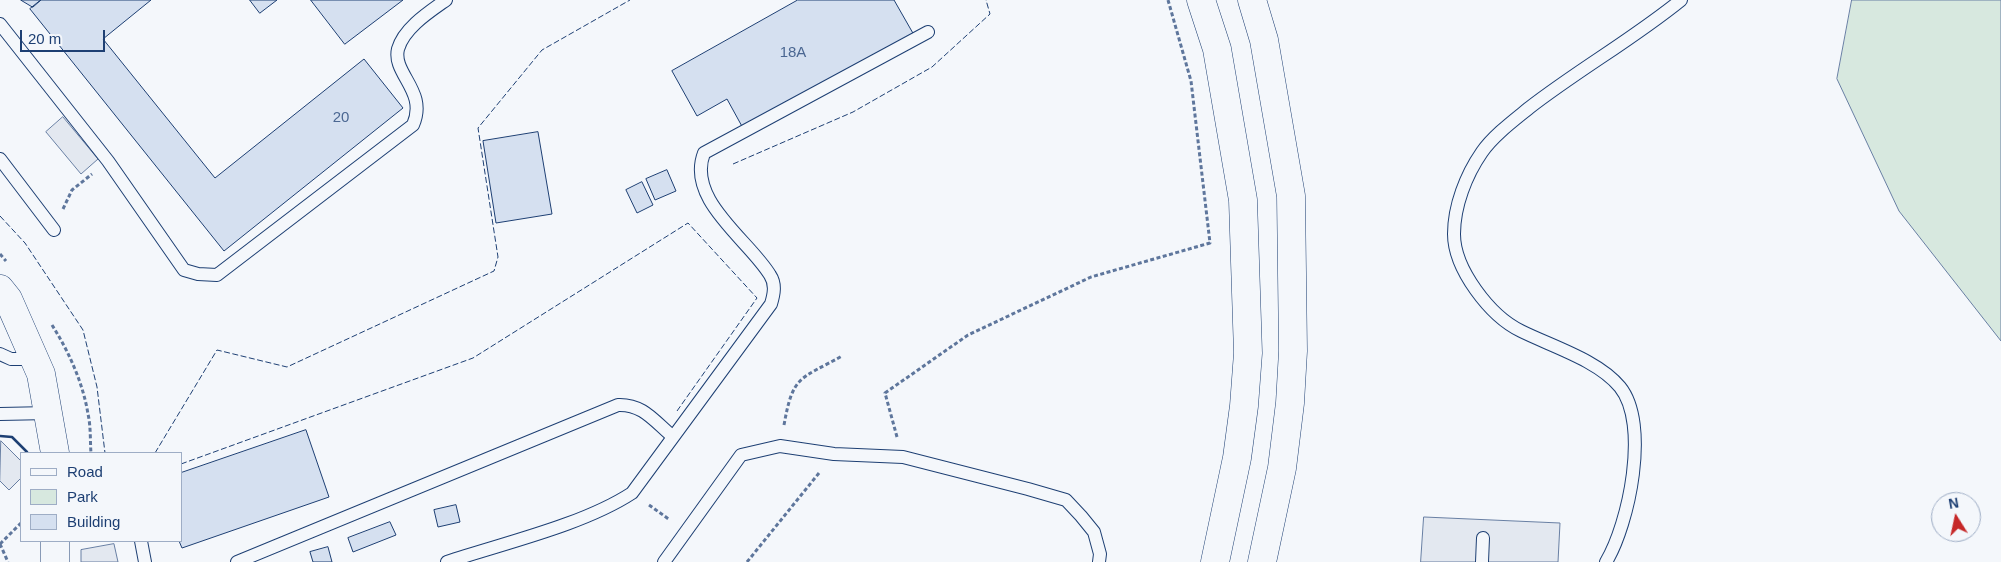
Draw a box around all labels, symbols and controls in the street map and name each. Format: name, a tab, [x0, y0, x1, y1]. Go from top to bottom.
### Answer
scale bar	[22, 20, 108, 52]
text: 20 m	[28, 30, 61, 47]
house number: 18А	[780, 44, 806, 62]
house number: 20	[333, 109, 349, 127]
legend	[20, 452, 182, 542]
text: Road	[67, 463, 103, 480]
text: Park	[67, 488, 98, 505]
north arrow	[1931, 492, 1981, 542]
text: N	[1947, 494, 1960, 512]
text: Building	[67, 513, 120, 530]

